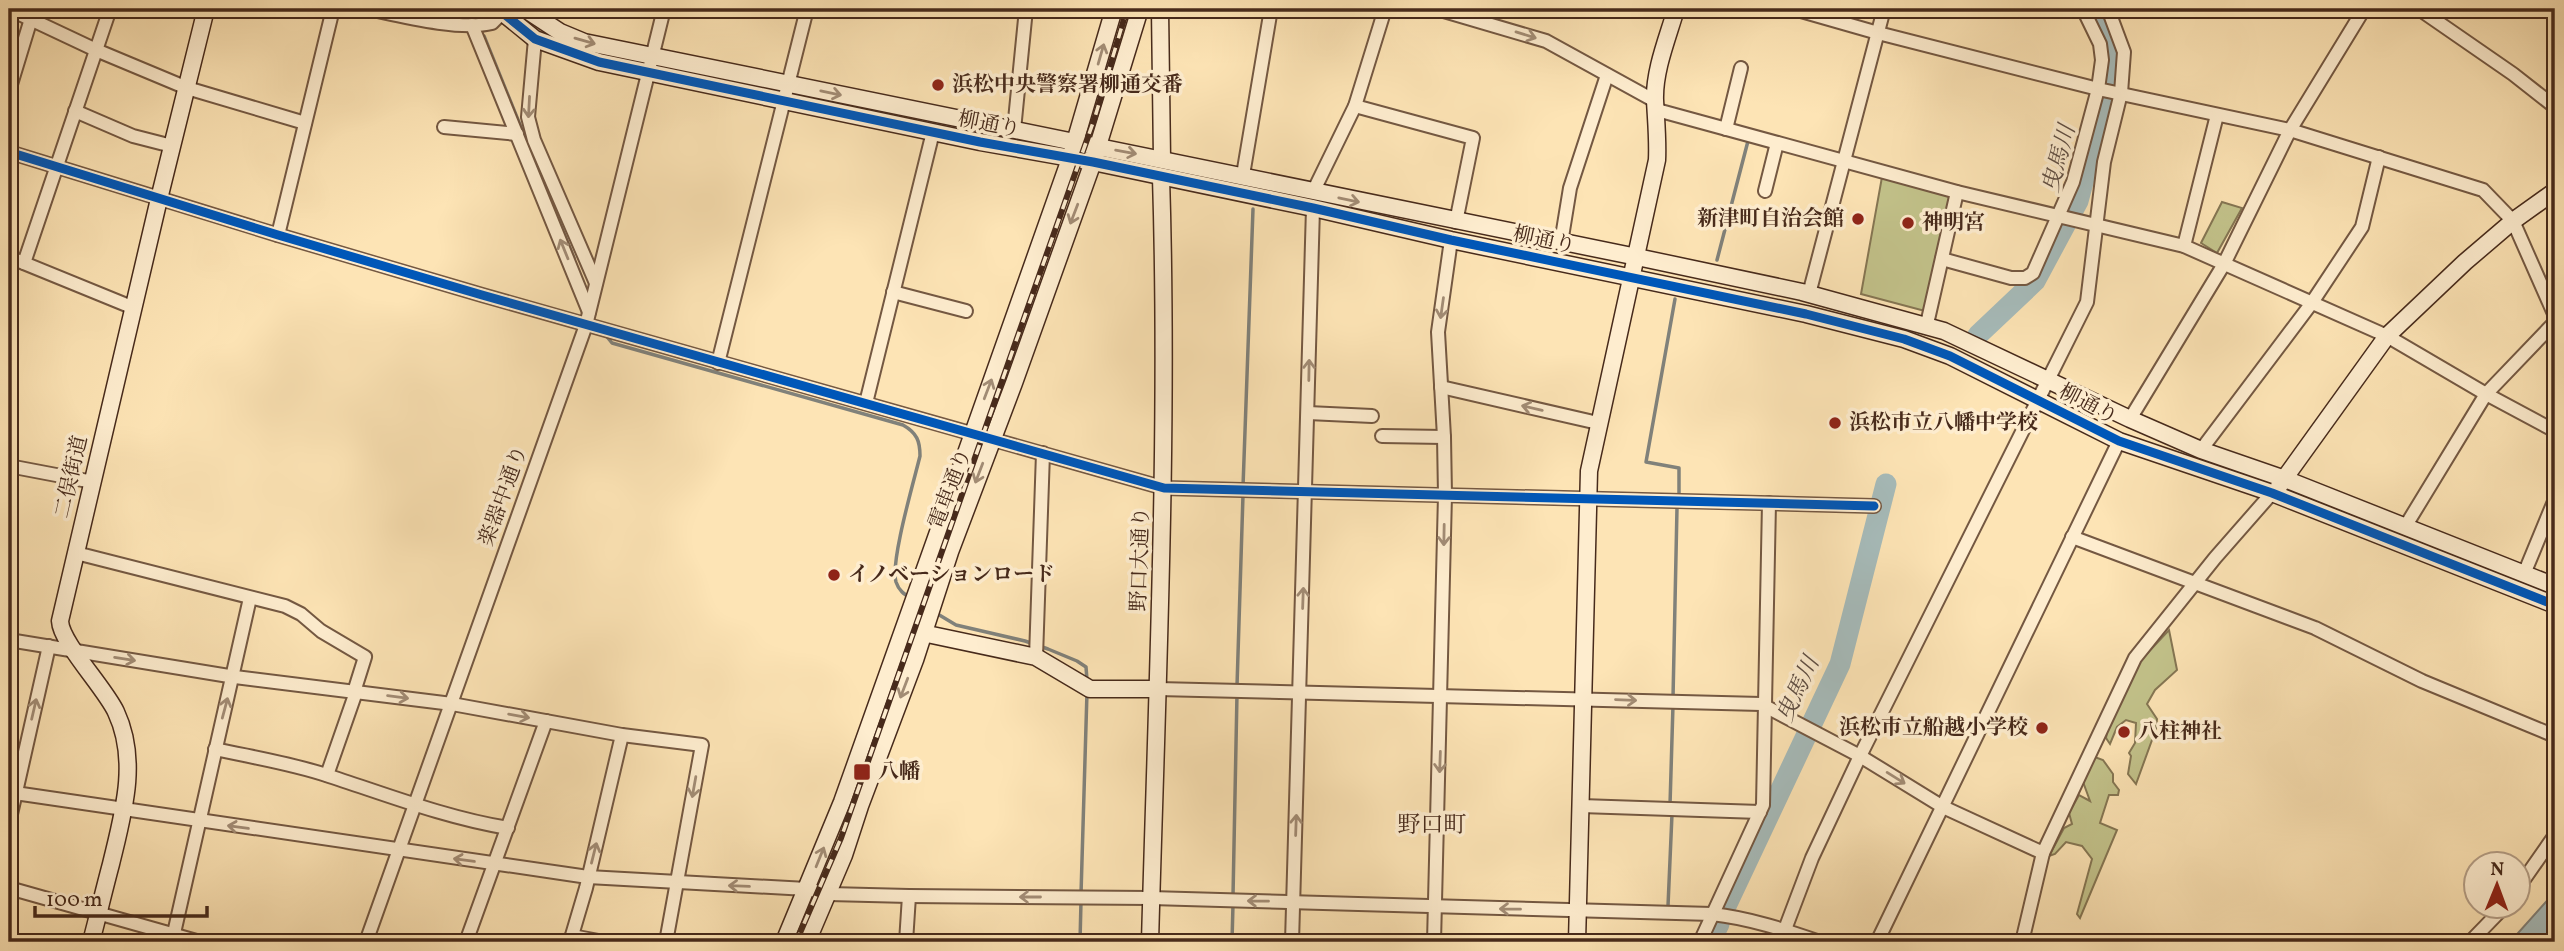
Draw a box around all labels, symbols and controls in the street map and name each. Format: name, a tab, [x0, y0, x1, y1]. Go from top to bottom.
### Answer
one-way arrow	[1515, 30, 1537, 42]
one-way arrow	[574, 35, 596, 48]
one-way arrow	[1095, 43, 1108, 65]
place label: 浜松中央警察署柳通交番	[952, 71, 1183, 100]
marker: 浜松中央警察署柳通交番	[930, 77, 946, 93]
one-way arrow	[819, 87, 842, 100]
one-way arrow	[523, 95, 536, 118]
street label: 柳通り	[955, 105, 1023, 145]
water label: 曳馬川	[2036, 119, 2085, 196]
one-way arrow	[1114, 146, 1137, 160]
one-way arrow	[1337, 193, 1360, 207]
one-way arrow	[1067, 202, 1079, 224]
place label: 新津町自治会館	[1697, 205, 1844, 234]
place label: 神明宮	[1922, 209, 1985, 238]
marker: 新津町自治会館	[1850, 211, 1866, 227]
marker: 神明宮	[1900, 215, 1916, 231]
street label: 柳通り	[1510, 220, 1578, 262]
one-way arrow	[556, 239, 569, 260]
one-way arrow	[1435, 296, 1448, 318]
one-way arrow	[1302, 359, 1315, 382]
street label: 柳通り	[2053, 378, 2123, 432]
one-way arrow	[982, 379, 995, 401]
one-way arrow	[1521, 401, 1544, 414]
place label: 浜松市立八幡中学校	[1849, 409, 2038, 438]
marker: 浜松市立八幡中学校	[1827, 415, 1843, 431]
street label: 二俣街道	[48, 433, 96, 521]
street label: 楽器中通り	[472, 442, 536, 550]
street label: 電車通り	[922, 445, 980, 533]
one-way arrow	[972, 462, 984, 484]
street label: 野口大通り	[1125, 506, 1157, 612]
one-way arrow	[1437, 523, 1451, 546]
place label: イノベーションロード	[848, 561, 1055, 590]
marker: イノベーションロード	[826, 567, 842, 583]
one-way arrow	[1296, 586, 1309, 609]
water label: 曳馬川	[1770, 649, 1829, 728]
one-way arrow	[113, 653, 135, 666]
one-way arrow	[897, 677, 909, 698]
one-way arrow	[386, 691, 409, 704]
one-way arrow	[1614, 693, 1637, 706]
one-way arrow	[28, 698, 42, 721]
one-way arrow	[219, 698, 232, 720]
one-way arrow	[507, 710, 530, 723]
place label: 浜松市立船越小学校	[1839, 714, 2028, 743]
place label: 八柱神社	[2138, 718, 2222, 747]
marker: 浜松市立船越小学校	[2034, 720, 2050, 736]
marker: 八柱神社	[2116, 724, 2132, 740]
one-way arrow	[1433, 750, 1446, 773]
place label: 八幡	[878, 758, 920, 787]
marker: 八幡	[852, 762, 872, 782]
one-way arrow	[1886, 771, 1906, 785]
one-way arrow	[687, 775, 700, 798]
district label: 野口町	[1398, 810, 1467, 842]
one-way arrow	[1289, 814, 1302, 837]
one-way arrow	[228, 820, 250, 833]
one-way arrow	[588, 842, 601, 865]
one-way arrow	[814, 846, 827, 868]
north arrow	[2462, 850, 2532, 920]
one-way arrow	[453, 853, 475, 866]
text: N	[2490, 857, 2505, 883]
scale bar	[35, 874, 206, 918]
one-way arrow	[727, 880, 750, 893]
text: 100 m	[46, 886, 103, 915]
one-way arrow	[1019, 891, 1042, 904]
one-way arrow	[1247, 894, 1270, 908]
one-way arrow	[1498, 902, 1521, 916]

